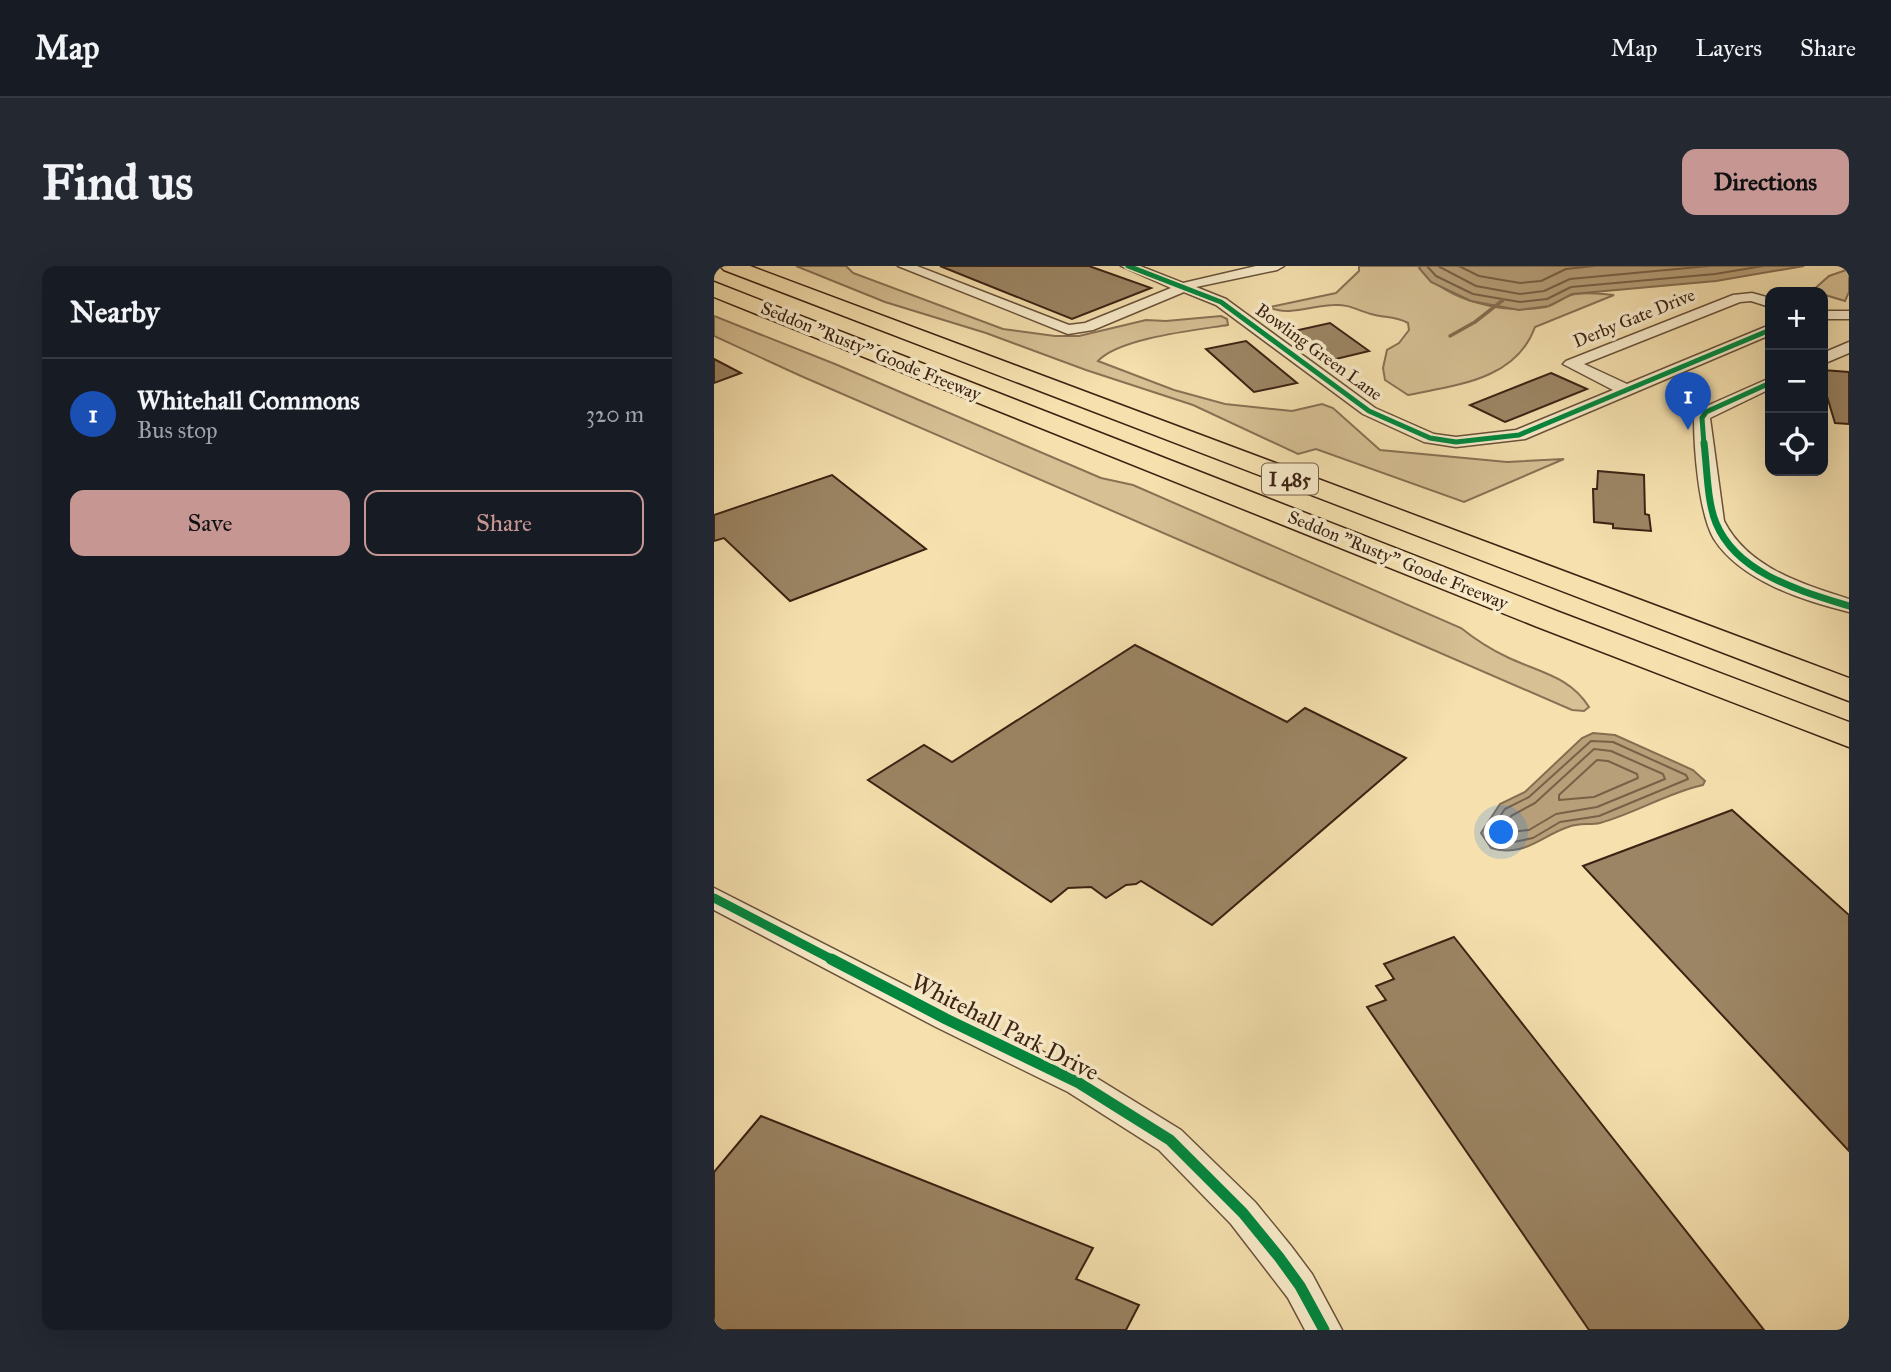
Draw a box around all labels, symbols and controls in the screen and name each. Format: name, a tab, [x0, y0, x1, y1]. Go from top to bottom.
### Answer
text: Map	[35, 28, 99, 68]
text: Map	[1611, 33, 1658, 63]
text: Layers	[1696, 33, 1762, 63]
text: Share	[1800, 33, 1856, 63]
button: Directions	[1682, 149, 1849, 215]
text: Find us	[42, 153, 193, 212]
street label: Derby Gate Drive	[1570, 284, 1698, 352]
map controls	[1765, 287, 1828, 476]
button: +	[1765, 287, 1828, 350]
text: Nearby	[70, 294, 160, 330]
street label: Seddon "Rusty" Goode Freeway	[758, 297, 985, 406]
street label: Bowling Green Lane	[1251, 299, 1387, 406]
button: −	[1765, 350, 1828, 413]
pin: 1	[1665, 372, 1711, 430]
text: Whitehall Commons	[137, 384, 360, 416]
text: 1	[88, 400, 98, 428]
text: 320 m	[586, 400, 644, 428]
button: locate	[1765, 413, 1828, 476]
text: Bus stop	[137, 416, 218, 444]
road number: I 485	[1262, 463, 1318, 494]
button: Save	[70, 490, 350, 556]
button: Share	[364, 490, 644, 556]
street label: Seddon "Rusty" Goode Freeway	[1285, 506, 1512, 615]
your location	[1484, 815, 1518, 849]
street label: Whitehall Park Drive	[906, 967, 1104, 1087]

